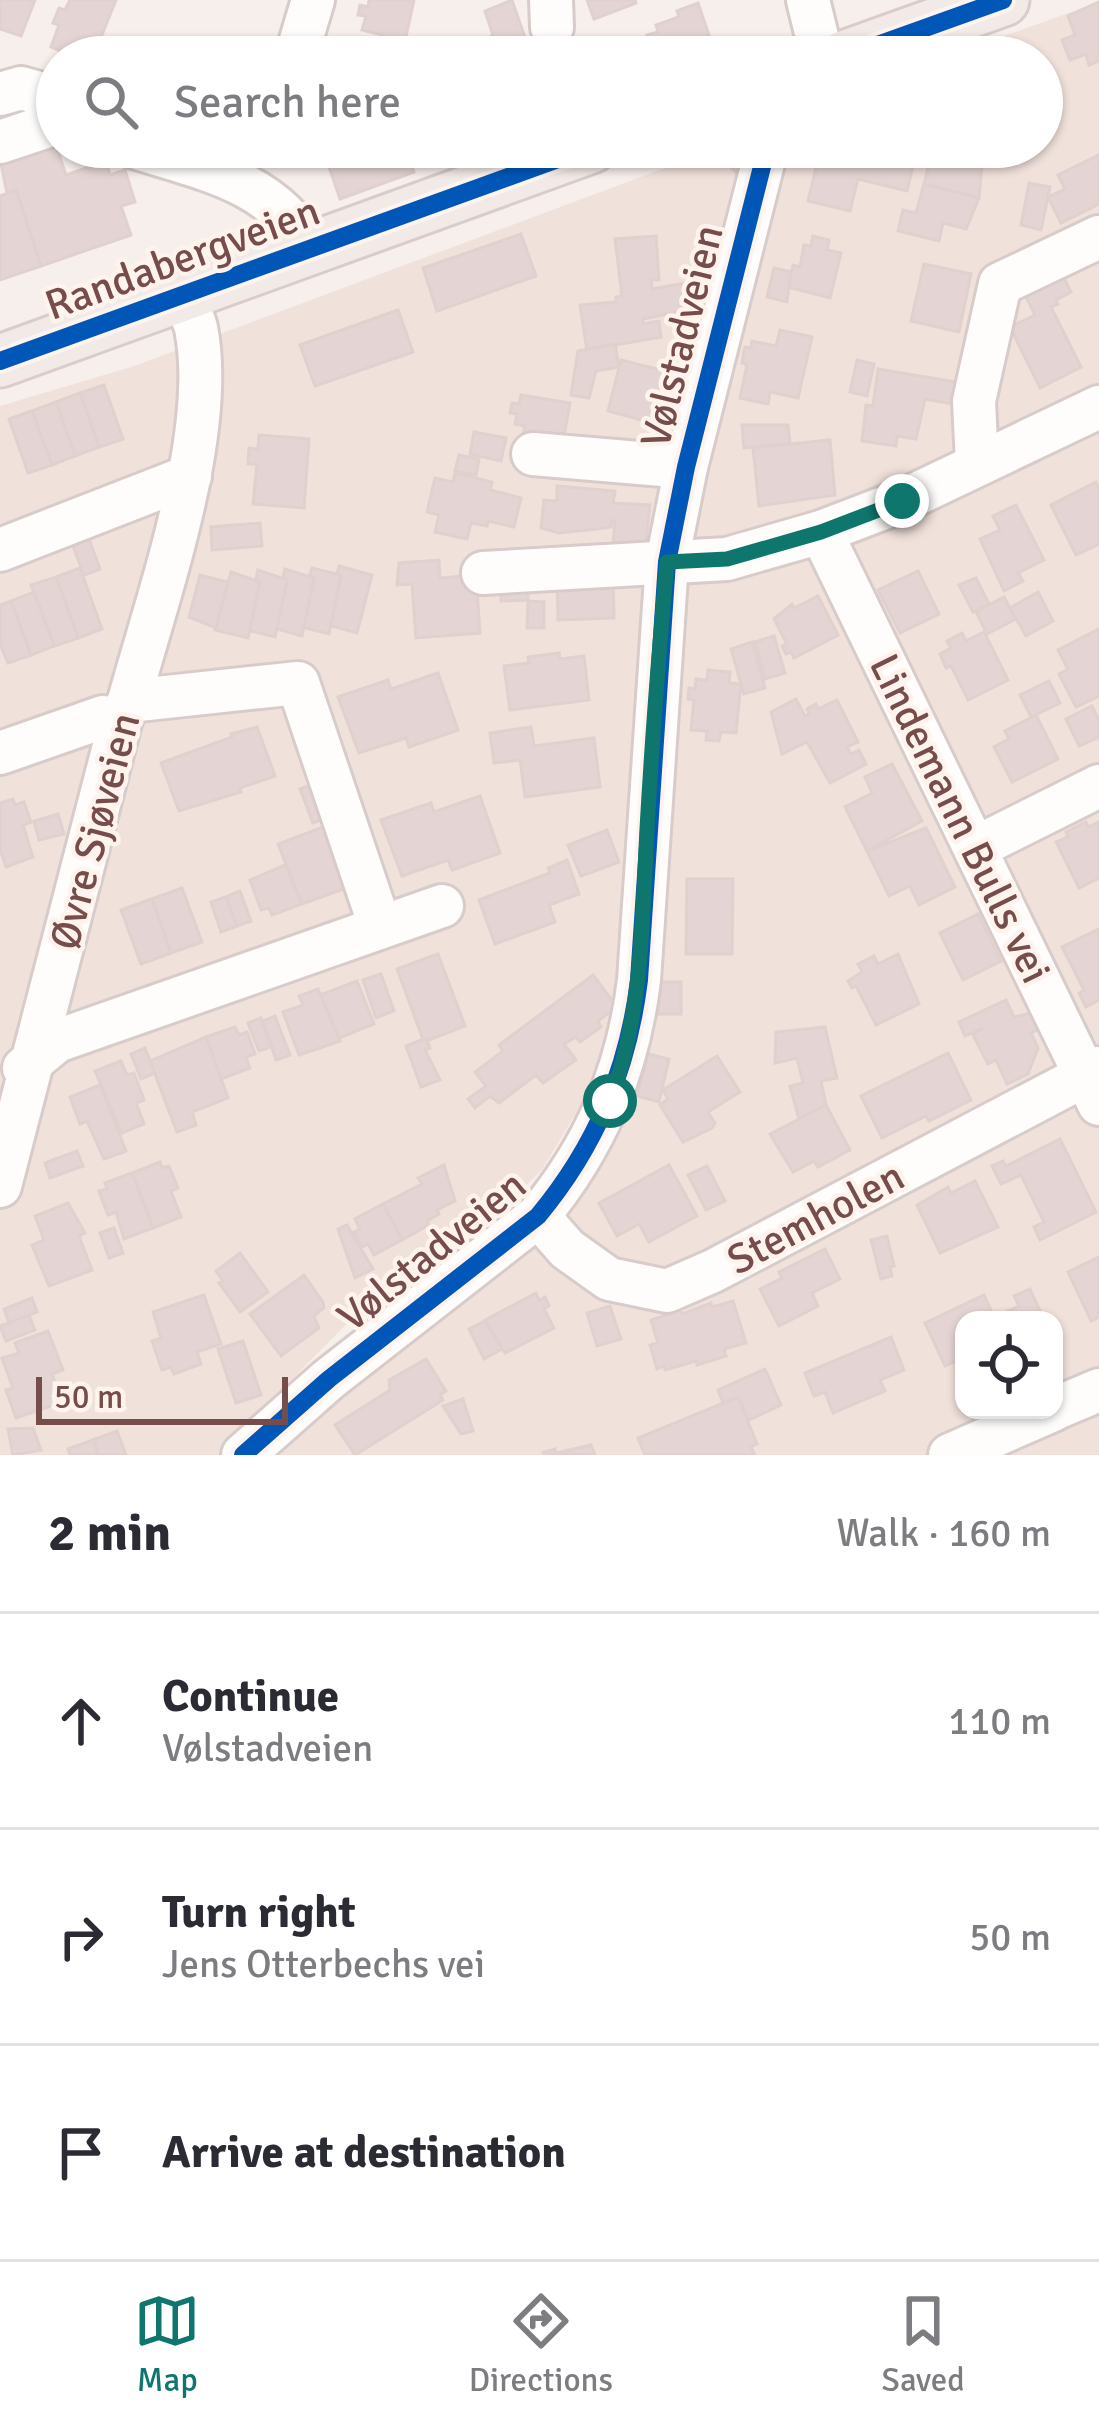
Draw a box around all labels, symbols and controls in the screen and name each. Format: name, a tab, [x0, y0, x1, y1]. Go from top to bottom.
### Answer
search box	[36, 36, 1063, 168]
icon: search	[78, 69, 144, 135]
text: Search here	[174, 75, 401, 130]
street label: Randabergveien	[38, 185, 327, 332]
street label: Vølstadveien	[630, 220, 735, 453]
route end	[875, 474, 929, 528]
street label: Lindemann Bulls vei	[858, 646, 1061, 991]
street label: Øvre Sjøveien	[39, 707, 152, 955]
route start	[583, 1074, 637, 1128]
street label: Stemholen	[719, 1151, 913, 1286]
street label: Vølstadveien	[327, 1160, 536, 1343]
map controls	[955, 1311, 1063, 1419]
button: locate	[955, 1311, 1063, 1419]
scale bar	[36, 1371, 288, 1424]
text: 50 m	[54, 1377, 123, 1418]
text: 2 min	[48, 1502, 171, 1565]
text: Walk · 160 m	[837, 1509, 1051, 1557]
text: Continue	[162, 1669, 339, 1724]
icon: ahead	[48, 1688, 114, 1754]
text: 110 m	[948, 1697, 1051, 1745]
text: Vølstadveien	[162, 1724, 373, 1772]
text: Turn right	[162, 1885, 356, 1940]
icon: right	[48, 1904, 114, 1970]
text: 50 m	[969, 1913, 1051, 1961]
text: Jens Otterbechs vei	[162, 1940, 485, 1988]
icon: arrive	[48, 2120, 114, 2186]
text: Arrive at destination	[162, 2125, 566, 2180]
tab: Map	[134, 2288, 200, 2401]
tab: Directions	[469, 2288, 613, 2401]
tab: Saved	[882, 2288, 965, 2401]

